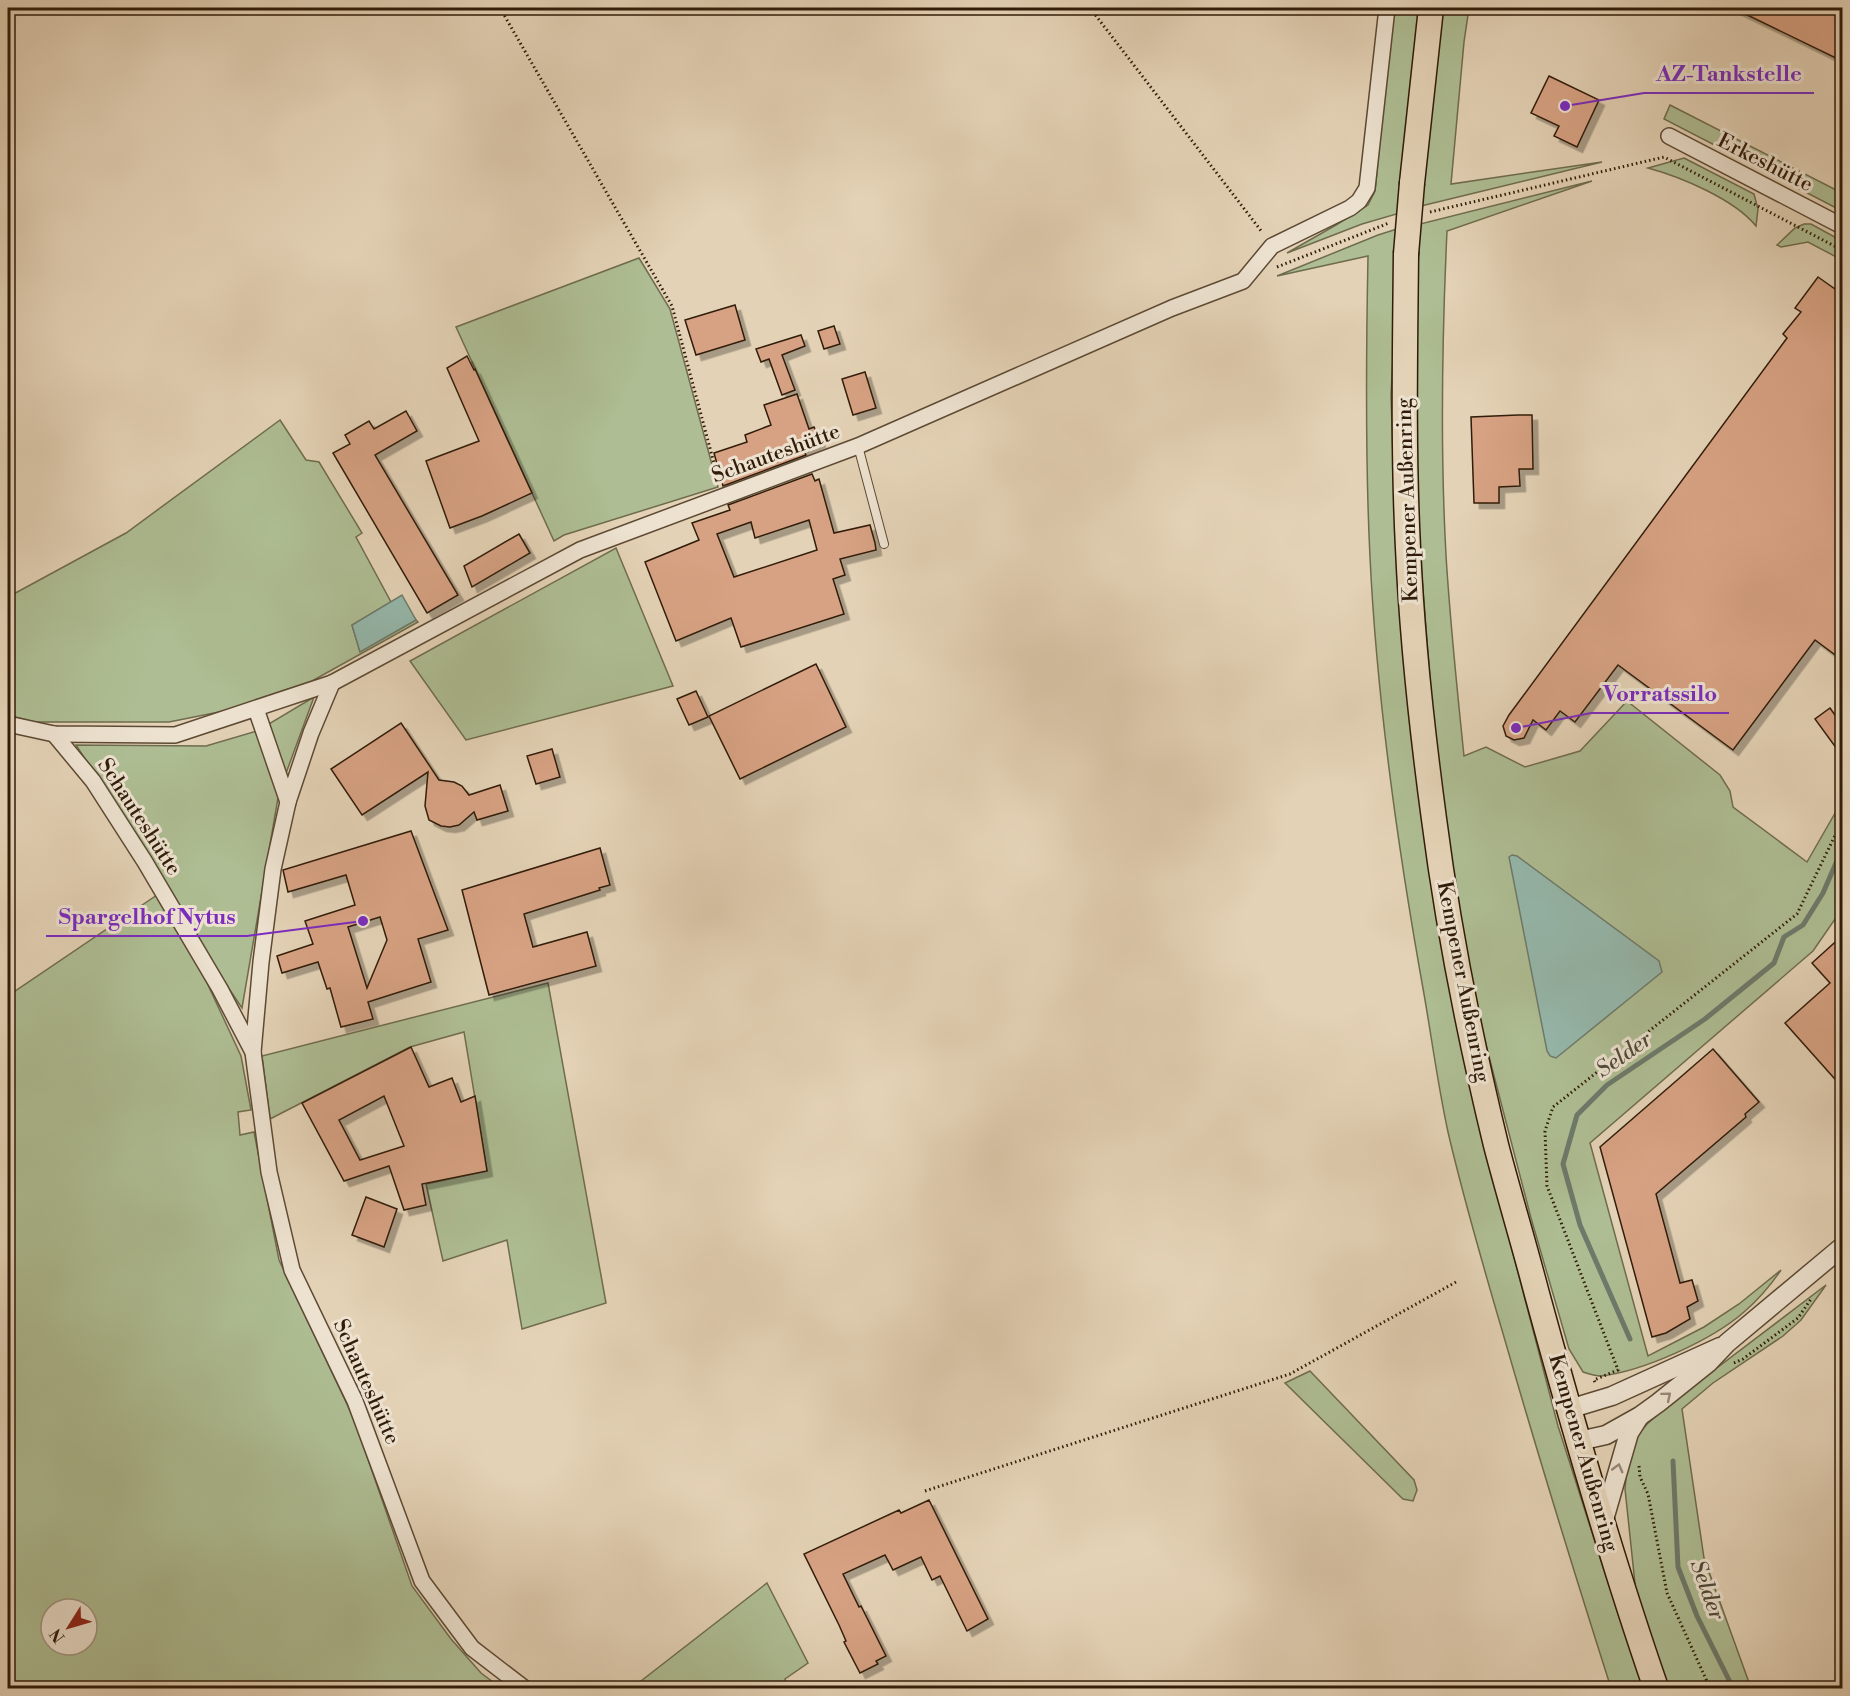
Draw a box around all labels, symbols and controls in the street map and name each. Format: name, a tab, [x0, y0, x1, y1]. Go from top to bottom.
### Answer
callout: AZ-Tankstelle	[1644, 53, 1814, 93]
text: AZ-Tankstelle	[1655, 61, 1802, 88]
street label: Erkeshütte	[1713, 128, 1817, 198]
street label: Kempener Außenring	[1391, 397, 1425, 603]
street label: Schauteshütte	[708, 419, 844, 489]
callout: Vorratssilo	[1591, 673, 1729, 713]
text: Vorratssilo	[1602, 681, 1717, 708]
street label: Schauteshütte	[91, 754, 187, 880]
street label: Kempener Außenring	[1431, 879, 1495, 1085]
callout: Spargelhof Nytus	[46, 896, 247, 936]
text: Spargelhof Nytus	[58, 904, 236, 931]
water label: Selder	[1591, 1026, 1658, 1084]
street label: Schauteshütte	[327, 1315, 405, 1449]
street label: Kempener Außenring	[1542, 1351, 1624, 1555]
one-way arrow	[1660, 1392, 1671, 1403]
one-way arrow	[1611, 1463, 1623, 1474]
water label: Selder	[1684, 1556, 1731, 1624]
north arrow	[39, 1597, 99, 1657]
text: N	[46, 1624, 70, 1646]

